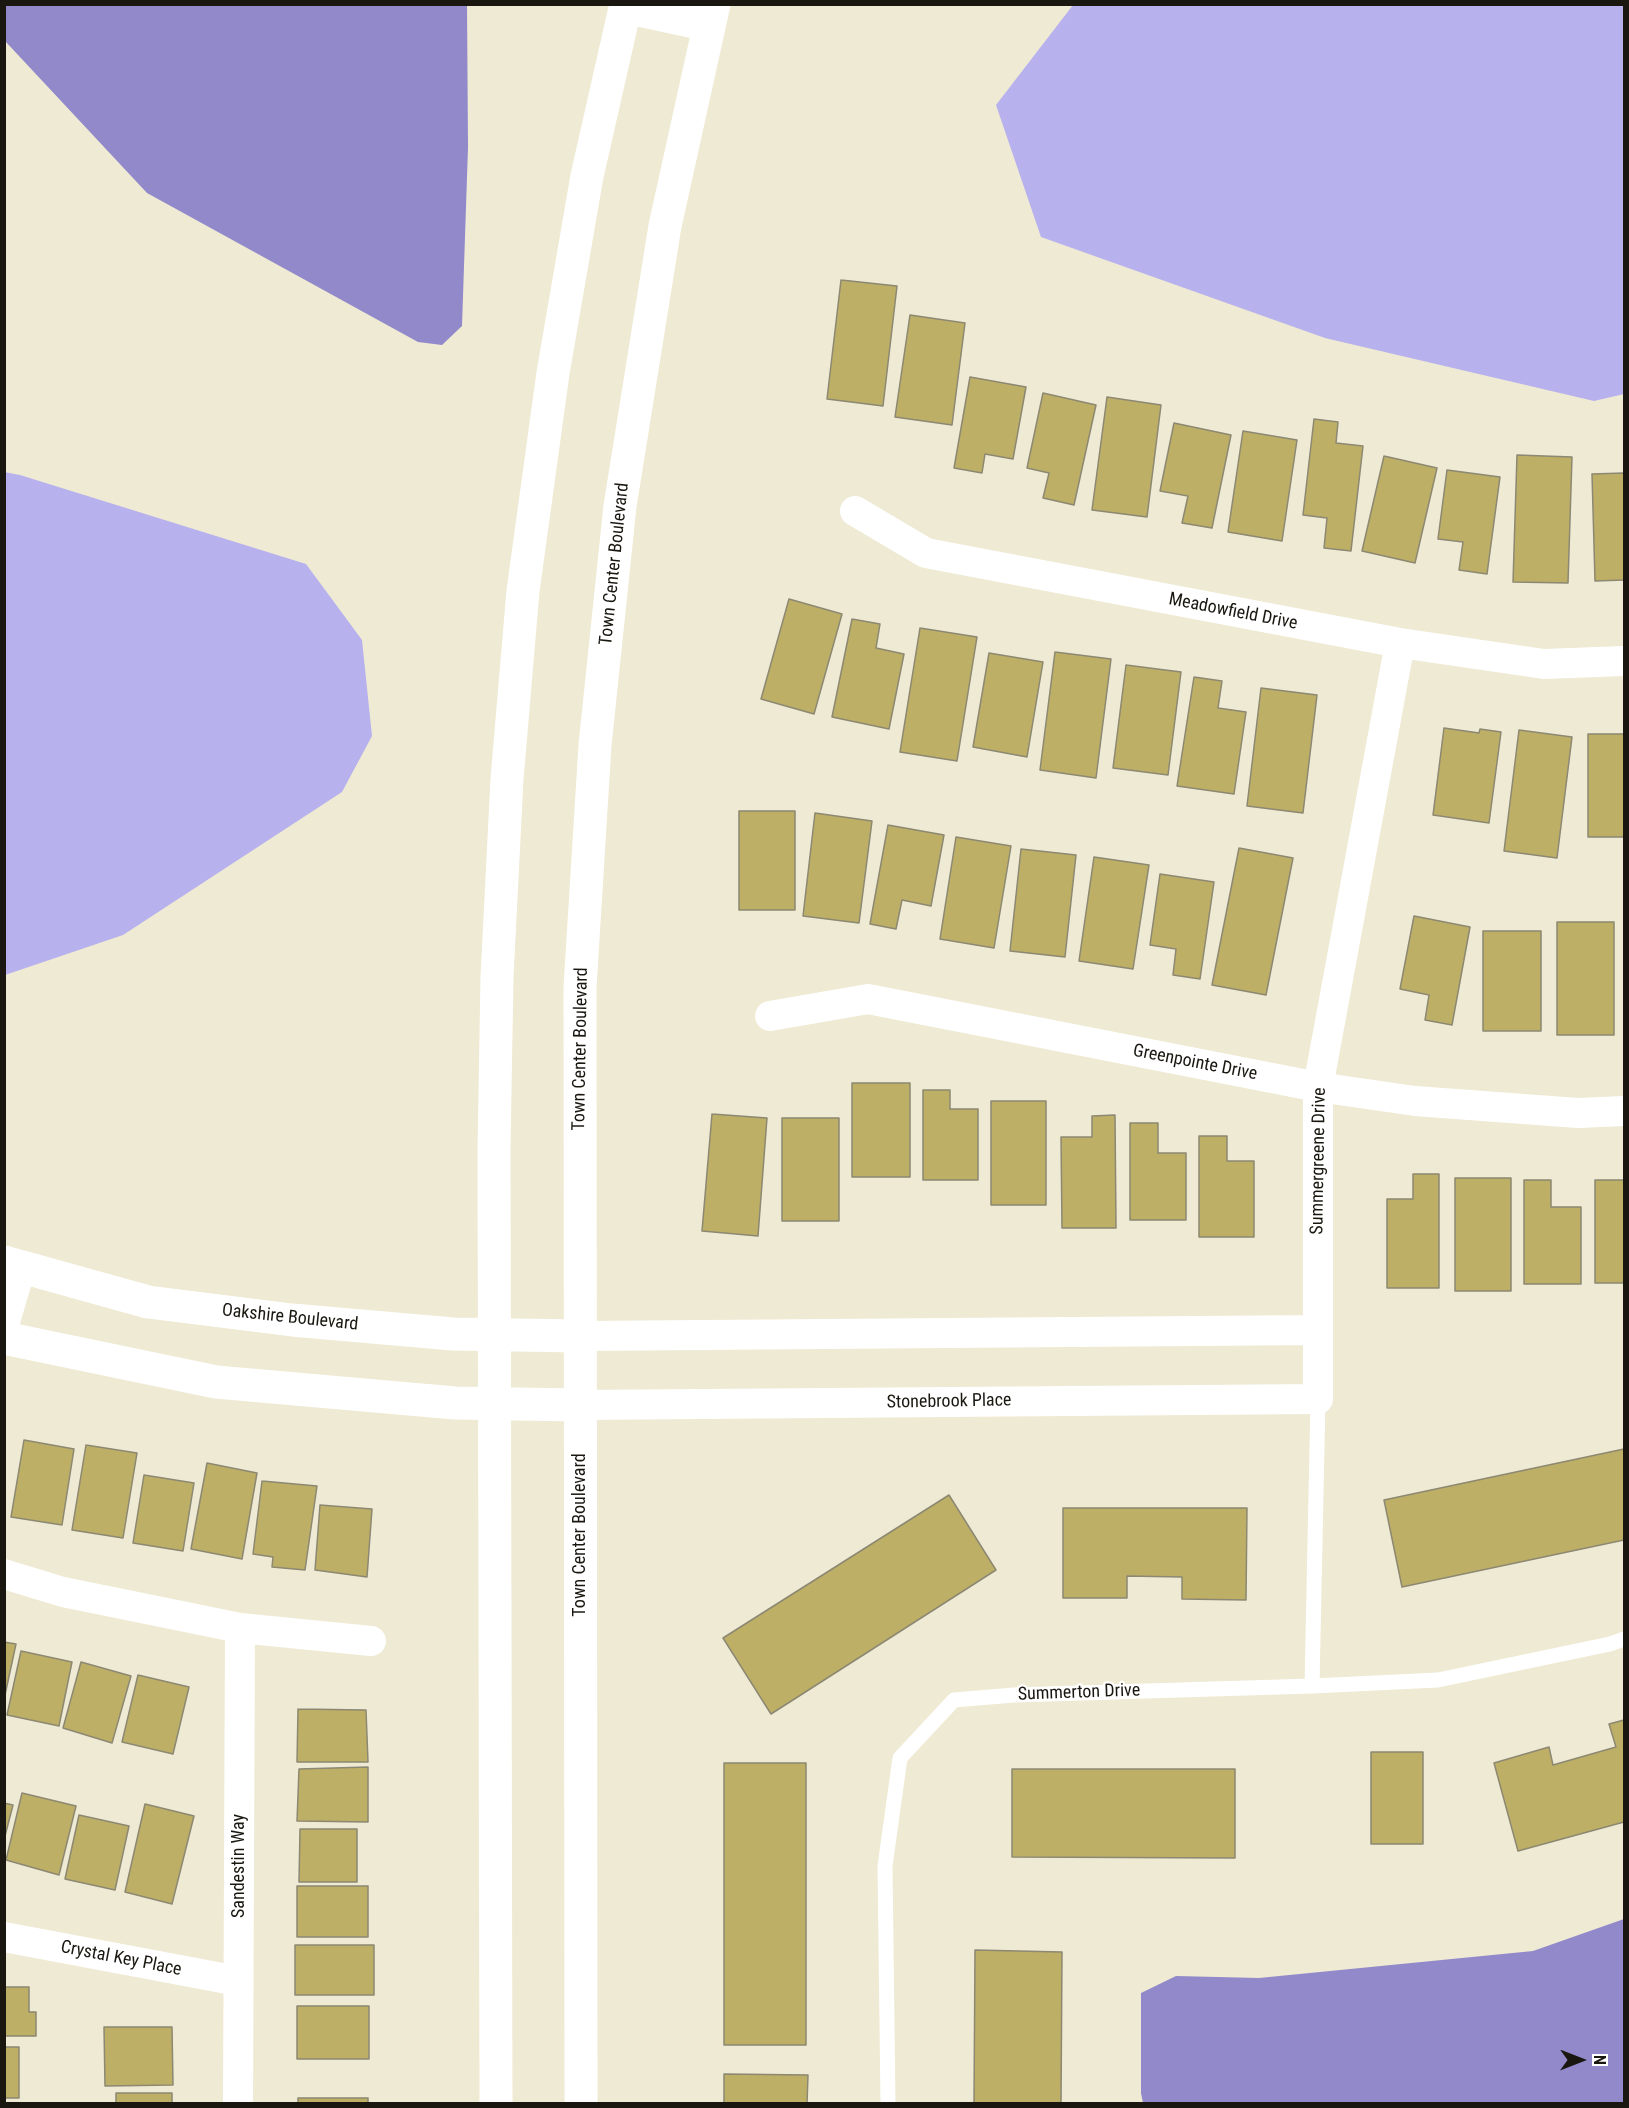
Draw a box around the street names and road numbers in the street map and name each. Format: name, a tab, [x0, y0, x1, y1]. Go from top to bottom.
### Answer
street label: Town Center Boulevard	[596, 482, 634, 646]
street label: Meadowfield Drive	[1167, 589, 1299, 635]
street label: Town Center Boulevard	[569, 967, 593, 1131]
street label: Greenpointe Drive	[1131, 1040, 1259, 1086]
street label: Summergreene Drive	[1307, 1087, 1331, 1235]
street label: Oakshire Boulevard	[221, 1300, 359, 1336]
street label: Stonebrook Place	[886, 1390, 1012, 1414]
street label: Town Center Boulevard	[569, 1453, 591, 1617]
street label: Summerton Drive	[1017, 1680, 1141, 1706]
street label: Sandestin Way	[228, 1814, 250, 1918]
street label: Crystal Key Place	[59, 1937, 183, 1981]

